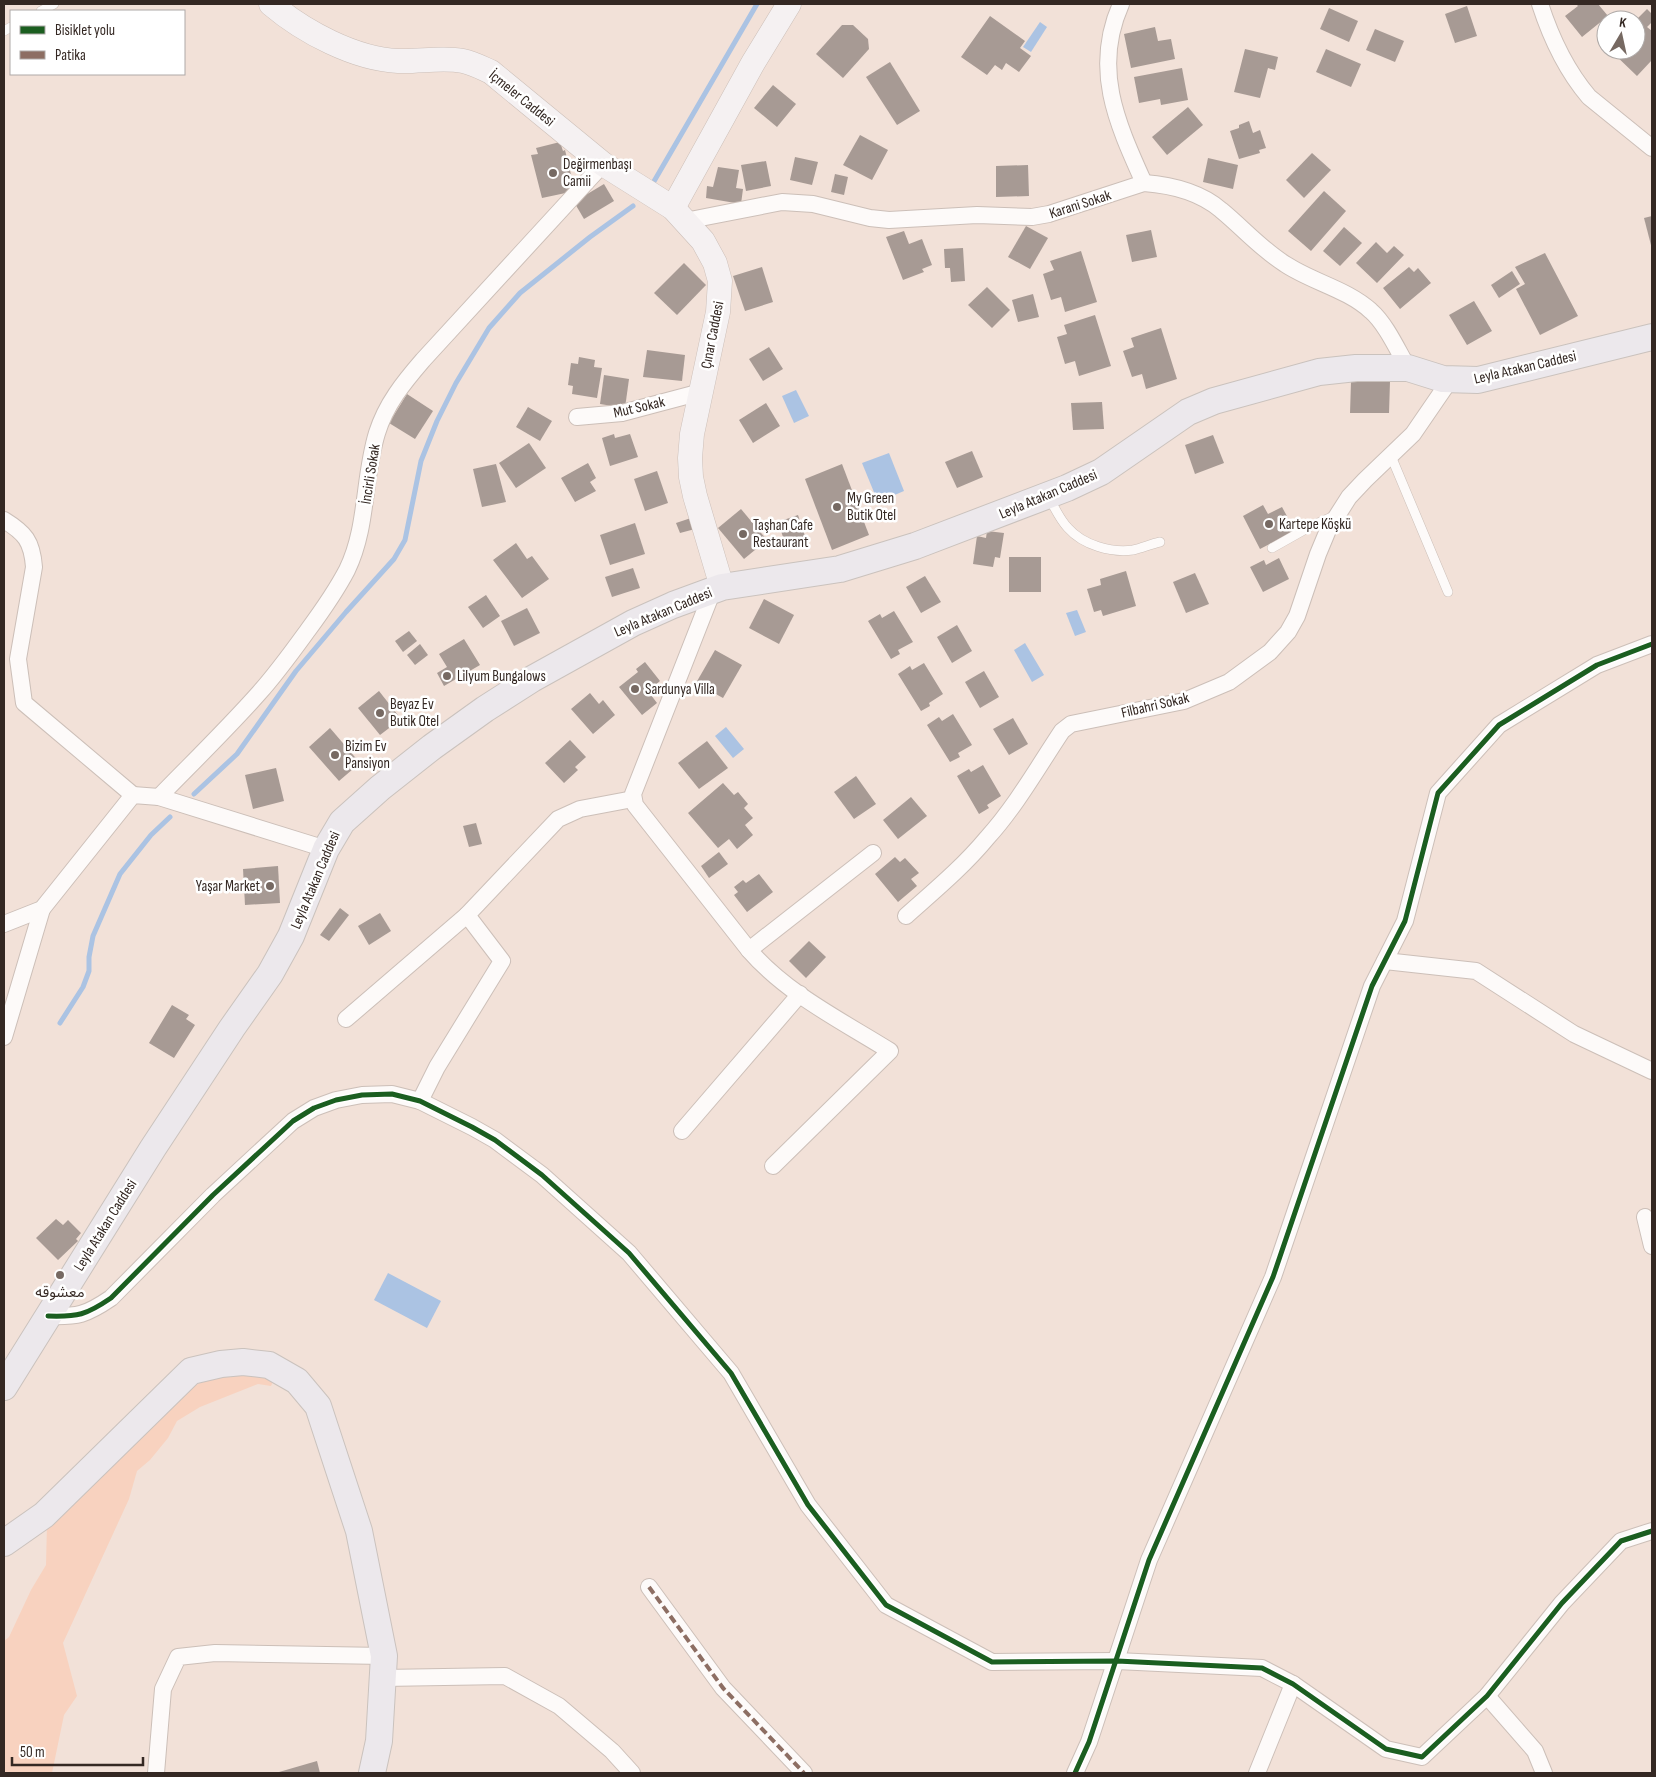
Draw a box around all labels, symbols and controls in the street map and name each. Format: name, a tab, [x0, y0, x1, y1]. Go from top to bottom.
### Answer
legend	[10, 10, 185, 75]
north arrow	[1596, 10, 1646, 60]
text: K	[1618, 14, 1628, 32]
text: Bisiklet yolu	[55, 21, 115, 40]
text: Patika	[55, 46, 86, 65]
street label: İçmeler Caddesi	[485, 66, 559, 131]
place label: Değirmenbaşı Camii	[563, 155, 632, 191]
marker: Değirmenbaşı Camii	[547, 167, 559, 179]
street label: Karani Sokak	[1047, 186, 1114, 223]
street label: Çınar Caddesi	[697, 300, 728, 370]
street label: Leyla Atakan Caddesi	[1472, 346, 1578, 389]
street label: Mut Sokak	[612, 392, 667, 423]
street label: İncirli Sokak	[356, 442, 385, 506]
street label: Leyla Atakan Caddesi	[996, 465, 1100, 524]
place label: My Green Butik Otel	[847, 489, 896, 525]
marker: My Green Butik Otel	[831, 501, 843, 513]
place label: Kartepe Köşkü	[1279, 515, 1351, 534]
place label: Taşhan Cafe Restaurant	[753, 516, 813, 552]
marker: Kartepe Köşkü	[1263, 518, 1275, 530]
marker: Taşhan Cafe Restaurant	[737, 528, 749, 540]
street label: Leyla Atakan Caddesi	[611, 583, 715, 642]
place label: Lilyum Bungalows	[457, 667, 546, 686]
marker: Lilyum Bungalows	[441, 670, 453, 682]
place label: Sardunya Villa	[645, 680, 715, 699]
marker: Sardunya Villa	[629, 683, 641, 695]
street label: Filbahri Sokak	[1119, 688, 1191, 723]
place label: Beyaz Ev Butik Otel	[390, 695, 439, 731]
marker: Beyaz Ev Butik Otel	[374, 707, 386, 719]
place label: Bizim Ev Pansiyon	[345, 737, 390, 773]
marker: Bizim Ev Pansiyon	[329, 749, 341, 761]
street label: Leyla Atakan Caddesi	[286, 828, 345, 932]
place label: Yaşar Market	[196, 877, 260, 896]
marker: Yaşar Market	[264, 880, 276, 892]
street label: Leyla Atakan Caddesi	[70, 1176, 141, 1275]
marker: معشوقه	[54, 1269, 66, 1281]
place label: معشوقه	[35, 1283, 85, 1302]
scale bar	[12, 1734, 144, 1766]
text: 50 m	[20, 1743, 45, 1762]

